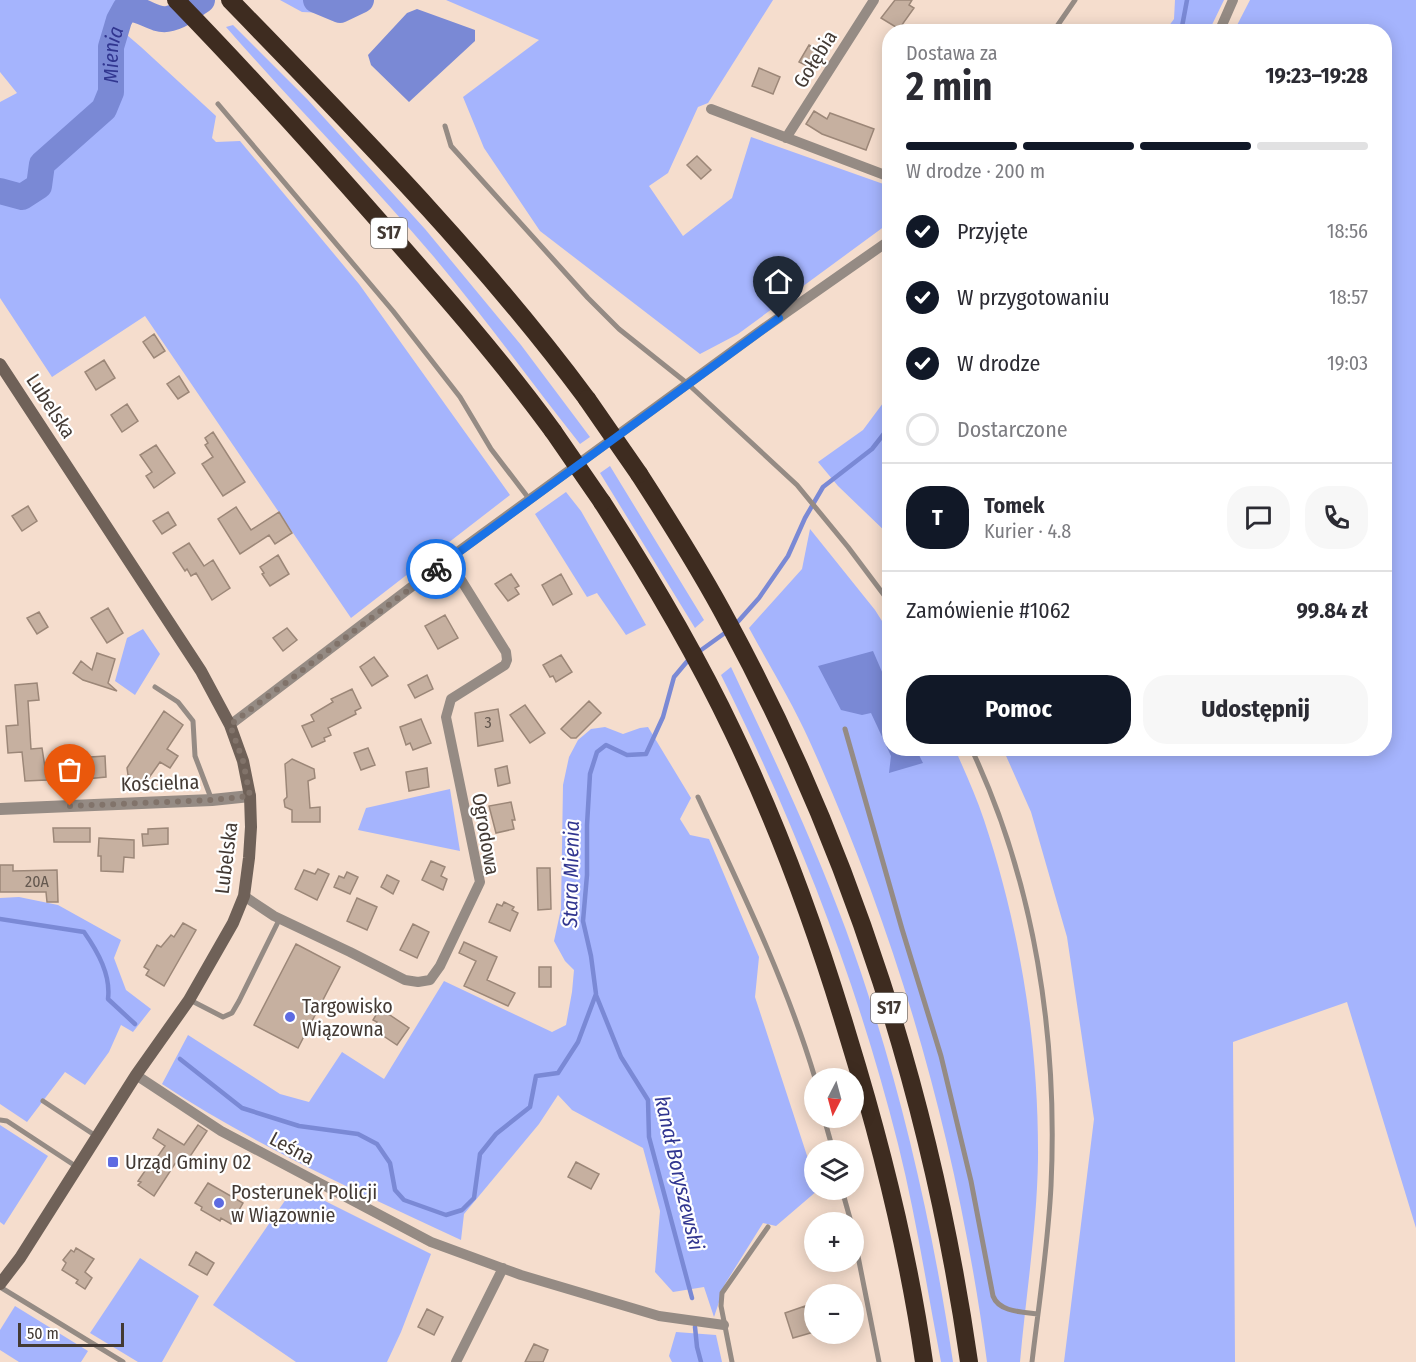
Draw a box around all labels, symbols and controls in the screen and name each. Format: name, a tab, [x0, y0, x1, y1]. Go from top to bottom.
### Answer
water label: Mienia	[98, 23, 129, 83]
street label: Gołębia	[788, 26, 842, 92]
text: Dostawa za	[906, 41, 998, 65]
text: 19:23–19:28	[1265, 62, 1368, 89]
text: 2 min	[906, 64, 992, 110]
text: W drodze · 200 m	[906, 159, 1045, 183]
icon: check	[906, 215, 939, 248]
road number: S17	[371, 218, 407, 248]
text: Przyjęte	[957, 218, 1028, 245]
text: 18:56	[1327, 219, 1368, 243]
pin	[753, 256, 804, 318]
icon: home	[762, 265, 795, 298]
icon: check	[906, 281, 939, 314]
text: W przygotowaniu	[957, 284, 1110, 311]
text: 18:57	[1329, 285, 1368, 309]
icon: check	[906, 347, 939, 380]
text: W drodze	[957, 350, 1040, 377]
text: 19:03	[1327, 351, 1368, 375]
street label: Lubelska	[21, 369, 81, 443]
text: Dostarczone	[957, 416, 1068, 443]
button: chat	[1227, 486, 1290, 549]
button: phone	[1305, 486, 1368, 549]
text: Tomek	[984, 492, 1044, 519]
text: T	[932, 504, 943, 531]
text: Kurier · 4.8	[984, 519, 1071, 543]
courier	[406, 539, 466, 599]
icon: bike	[420, 553, 453, 586]
text: Zamówienie #1062	[906, 597, 1070, 624]
text: 99.84 zł	[1296, 597, 1368, 624]
button: Pomoc	[906, 675, 1131, 744]
button: Udostępnij	[1143, 675, 1368, 744]
house number: 3	[484, 713, 492, 732]
pin	[44, 744, 95, 806]
icon: bag	[53, 753, 86, 786]
street label: Kościelna	[120, 770, 200, 796]
street label: Ogrodowa	[467, 791, 505, 877]
water label: Stara Mienia	[557, 820, 585, 929]
street label: Lubelska	[210, 821, 242, 895]
house number: 20A	[25, 872, 49, 891]
road number: S17	[871, 993, 907, 1023]
place label: Targowisko Wiązowna	[302, 994, 393, 1041]
marker: Targowisko Wiązowna	[283, 1010, 297, 1024]
north arrow	[804, 1068, 864, 1128]
map controls	[804, 1068, 864, 1344]
water label: kanał Boryszewski	[649, 1093, 710, 1253]
street label: Leśna	[266, 1126, 318, 1170]
button: layers	[804, 1140, 864, 1200]
place label: Urząd Gminy 02	[125, 1150, 252, 1174]
marker: Urząd Gminy 02	[106, 1155, 120, 1169]
place label: Posterunek Policji w Wiązownie	[231, 1180, 377, 1227]
marker: Posterunek Policji w Wiązownie	[212, 1196, 226, 1210]
button: +	[804, 1212, 864, 1272]
button: −	[804, 1284, 864, 1344]
scale bar	[18, 1320, 124, 1348]
text: 50 m	[27, 1324, 59, 1343]

